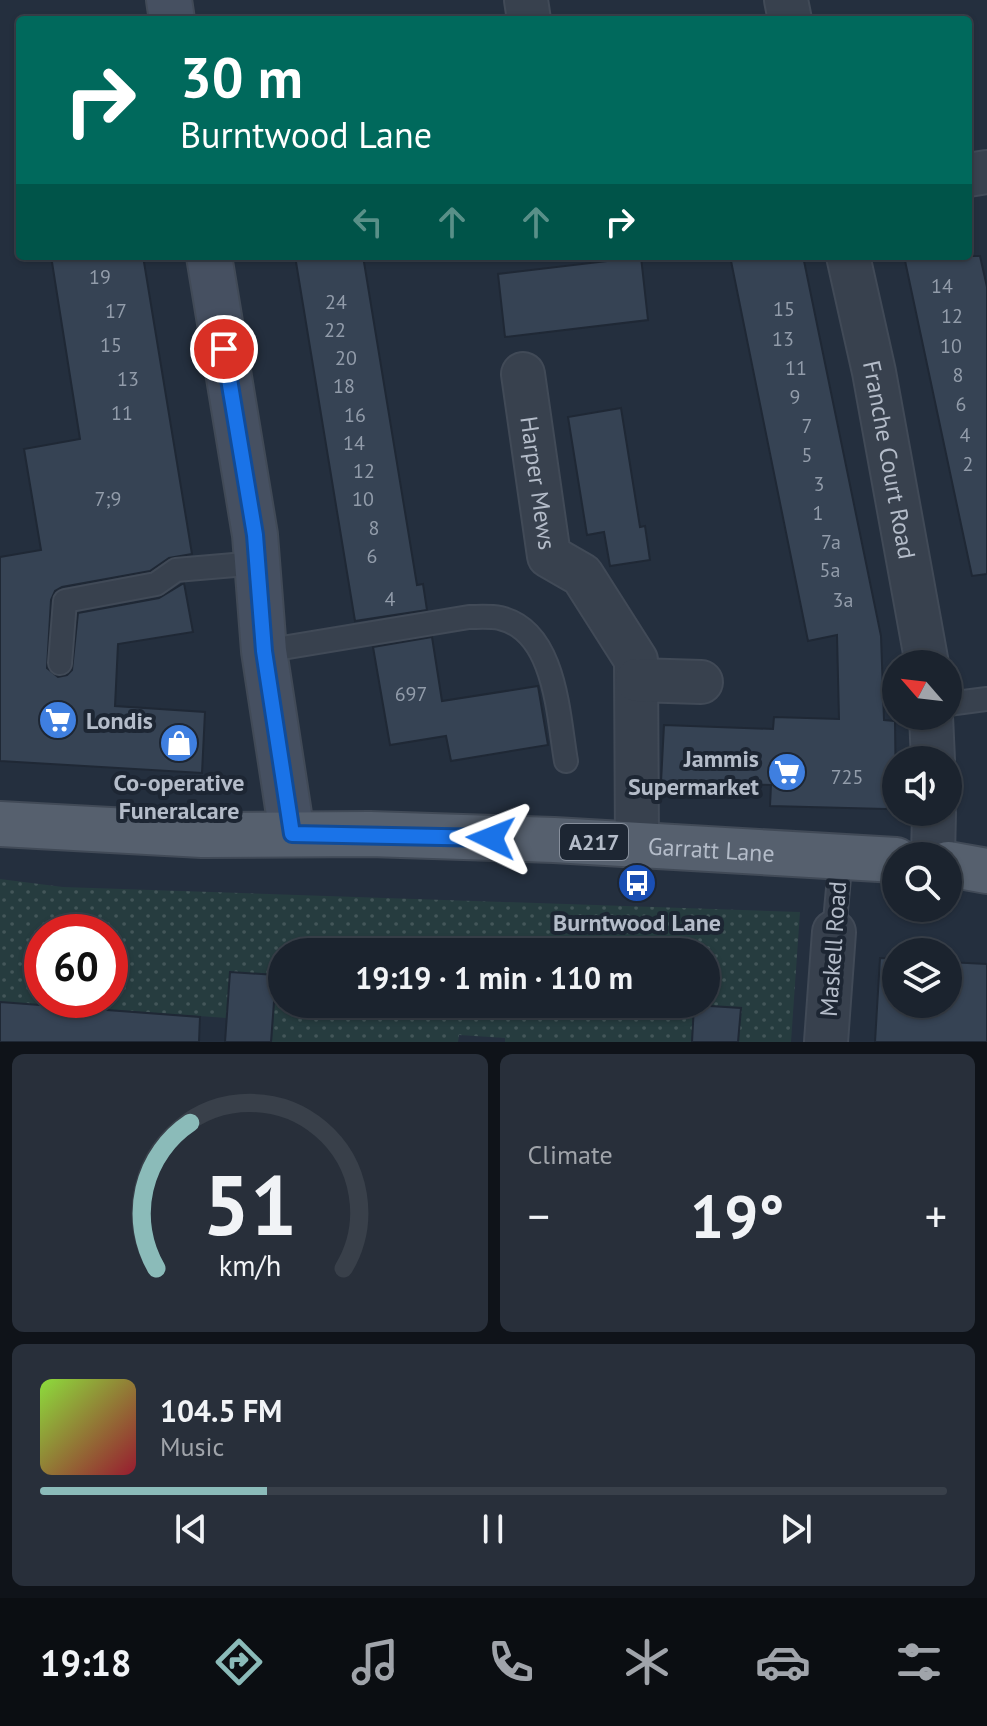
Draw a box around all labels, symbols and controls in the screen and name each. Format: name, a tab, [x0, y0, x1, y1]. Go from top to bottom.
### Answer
text: 30 m	[180, 41, 303, 113]
icon: right	[48, 48, 152, 152]
text: Burntwood Lane	[180, 111, 432, 158]
icon: left	[346, 200, 390, 244]
icon: ahead	[430, 200, 474, 244]
icon: ahead	[514, 200, 558, 244]
icon: right	[598, 200, 642, 244]
house number: 19	[89, 264, 111, 290]
house number: 14	[931, 273, 953, 299]
house number: 24	[325, 289, 347, 315]
house number: 15	[773, 296, 795, 322]
house number: 17	[105, 298, 127, 324]
house number: 12	[941, 303, 963, 329]
pin	[190, 315, 258, 383]
house number: 22	[324, 317, 346, 343]
house number: 13	[772, 326, 794, 352]
icon: arrive	[202, 327, 246, 371]
house number: 15	[100, 332, 122, 358]
house number: 10	[940, 333, 962, 359]
house number: 20	[335, 345, 357, 371]
house number: 11	[785, 355, 807, 381]
street label: Franche Court Road	[856, 357, 923, 561]
house number: 8	[953, 362, 963, 388]
house number: 13	[117, 366, 139, 392]
house number: 18	[333, 373, 355, 399]
house number: 9	[790, 384, 800, 410]
house number: 6	[956, 391, 966, 417]
house number: 11	[111, 400, 133, 426]
house number: 16	[344, 402, 366, 428]
house number: 7	[802, 413, 812, 439]
street label: Harper Mews	[514, 414, 563, 552]
house number: 4	[960, 422, 971, 448]
house number: 14	[343, 430, 365, 456]
house number: 5	[802, 442, 812, 468]
house number: 2	[963, 451, 973, 477]
house number: 12	[353, 458, 375, 484]
house number: 3	[814, 471, 824, 497]
house number: 7;9	[95, 486, 121, 512]
house number: 10	[352, 486, 374, 512]
house number: 1	[813, 500, 823, 526]
house number: 8	[369, 515, 379, 541]
house number: 7a	[821, 529, 841, 555]
house number: 6	[367, 543, 377, 569]
house number: 5a	[820, 557, 840, 583]
house number: 4	[385, 586, 396, 612]
house number: 3a	[833, 587, 853, 613]
north arrow	[882, 650, 962, 730]
map controls	[882, 650, 962, 1018]
house number: 697	[395, 681, 427, 707]
supermarket icon: Londis	[37, 699, 79, 741]
place label: Londis	[86, 705, 153, 736]
shop icon: Co-operative Funeralcare	[158, 722, 200, 764]
place label: Jammis Supermarket	[628, 743, 760, 802]
button: sound	[882, 746, 962, 826]
supermarket icon: Jammis Supermarket	[766, 751, 808, 793]
house number: 725	[831, 764, 863, 790]
place label: Co-operative Funeralcare	[114, 767, 244, 826]
position arrow	[449, 796, 533, 880]
road number: A217	[560, 824, 628, 860]
street label: Garratt Lane	[647, 830, 776, 868]
button: search	[882, 842, 962, 922]
bus stop icon: Burntwood Lane	[616, 862, 658, 904]
street label: Maskell Road	[813, 880, 853, 1018]
place label: Burntwood Lane	[553, 907, 721, 938]
speed limit sign: 60	[24, 914, 128, 1018]
button: layers	[882, 938, 962, 1018]
text: 19:19 · 1 min · 110 m	[355, 958, 633, 997]
text: Climate	[528, 1138, 613, 1171]
text: 51	[203, 1150, 297, 1258]
text: 19°	[690, 1177, 784, 1255]
text: −	[528, 1187, 550, 1244]
text: +	[925, 1187, 947, 1244]
text: km/h	[218, 1247, 281, 1284]
text: 104.5 FM	[160, 1391, 282, 1430]
text: Music	[160, 1430, 224, 1463]
icon: previous	[169, 1507, 213, 1551]
icon: pause	[471, 1507, 515, 1551]
icon: next	[774, 1507, 818, 1551]
icon: directions	[211, 1634, 267, 1690]
icon: music	[347, 1634, 403, 1690]
icon: phone	[483, 1634, 539, 1690]
icon: climate	[619, 1634, 675, 1690]
icon: car	[755, 1634, 811, 1690]
icon: filters	[891, 1634, 947, 1690]
text: 19:18	[40, 1639, 131, 1686]

